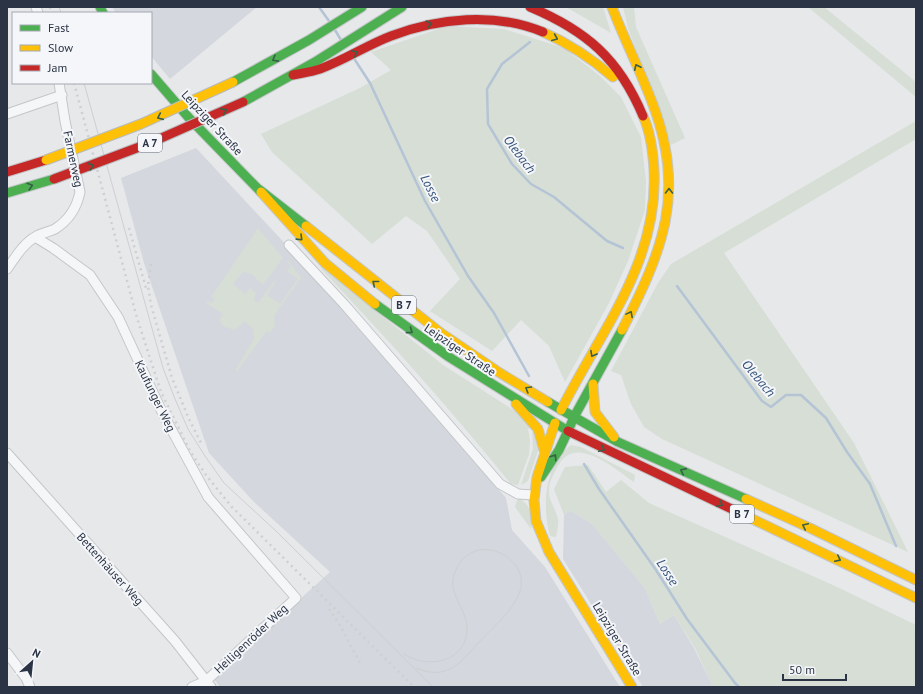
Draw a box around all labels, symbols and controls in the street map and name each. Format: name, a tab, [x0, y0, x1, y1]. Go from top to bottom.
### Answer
legend	[12, 12, 152, 84]
text: Fast	[48, 20, 69, 35]
one-way arrow	[425, 21, 432, 29]
one-way arrow	[552, 34, 559, 42]
text: Slow	[48, 40, 73, 55]
one-way arrow	[350, 50, 358, 58]
one-way arrow	[272, 54, 279, 61]
text: Jam	[47, 60, 67, 75]
one-way arrow	[634, 63, 642, 71]
street label: Leipziger Straße	[179, 87, 246, 158]
one-way arrow	[219, 108, 227, 116]
one-way arrow	[157, 112, 164, 120]
street label: Farmerweg	[60, 129, 87, 188]
water label: Olebach	[500, 132, 540, 177]
road number: A 7	[138, 134, 162, 152]
one-way arrow	[87, 162, 94, 171]
water label: Losse	[416, 172, 445, 205]
one-way arrow	[27, 182, 34, 191]
one-way arrow	[665, 188, 673, 194]
one-way arrow	[295, 233, 303, 241]
one-way arrow	[373, 281, 380, 288]
road number: B 7	[392, 296, 416, 314]
one-way arrow	[626, 311, 633, 318]
street label: Leipziger Straße	[422, 320, 499, 379]
one-way arrow	[405, 326, 412, 333]
one-way arrow	[590, 350, 597, 357]
water label: Olebach	[738, 356, 779, 401]
street label: Kaufunger Weg	[132, 358, 179, 434]
one-way arrow	[525, 387, 532, 394]
one-way arrow	[598, 444, 606, 452]
one-way arrow	[549, 454, 557, 461]
one-way arrow	[680, 467, 687, 475]
one-way arrow	[716, 499, 723, 507]
road number: B 7	[730, 505, 754, 523]
one-way arrow	[802, 523, 810, 531]
street label: Bettenhäuser Weg	[74, 529, 147, 608]
one-way arrow	[833, 554, 841, 562]
water label: Losse	[653, 556, 683, 589]
street label: Leipziger Straße	[590, 599, 645, 678]
street label: Heiligenröder Weg	[211, 601, 291, 677]
north arrow	[12, 642, 52, 682]
text: N	[30, 645, 43, 661]
scale bar	[783, 656, 846, 682]
text: 50 m	[789, 662, 815, 677]

